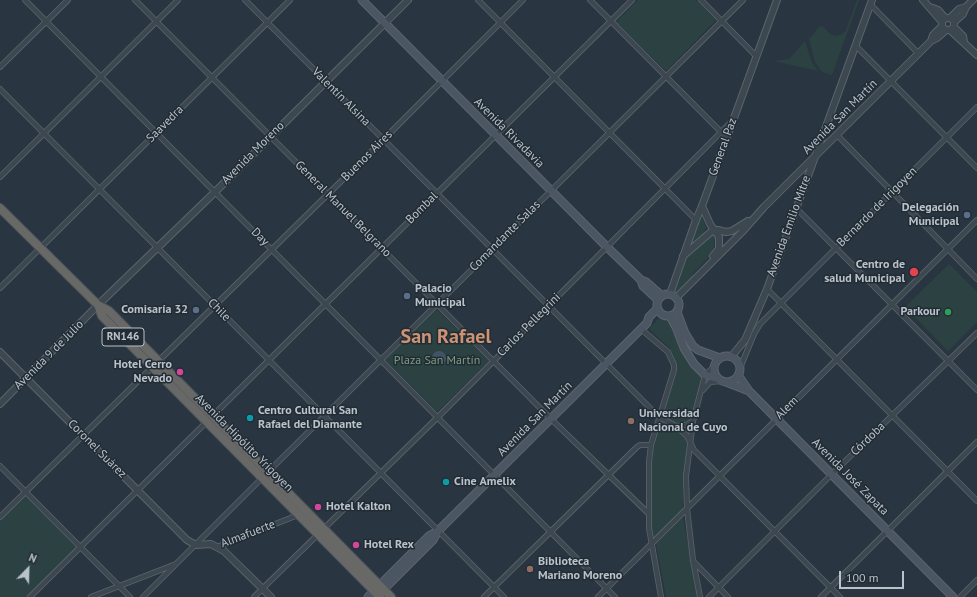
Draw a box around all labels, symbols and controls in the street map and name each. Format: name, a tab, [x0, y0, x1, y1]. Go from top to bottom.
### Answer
street label: Valentín Alsina	[309, 65, 373, 129]
street label: Avenida San Martín	[800, 77, 880, 157]
street label: Avenida Rivadavia	[471, 95, 547, 171]
street label: Saavedra	[143, 102, 187, 146]
street label: General Paz	[706, 116, 740, 178]
street label: Avenida Moreno	[219, 119, 287, 187]
street label: Buenos Aires	[338, 127, 396, 185]
street label: General Manuel Belgrano	[292, 158, 394, 260]
street label: Bernardo de Irigoyen	[834, 164, 920, 250]
street label: Avenida Emilio Mitre	[764, 174, 814, 278]
street label: Bombal	[403, 189, 441, 227]
street label: Comandante Salas	[467, 198, 543, 274]
place label: Delegación Municipal	[902, 201, 959, 229]
marker: Delegación Municipal	[962, 210, 972, 220]
street label: Day	[248, 225, 272, 249]
place label: Centro de salud Municipal	[824, 258, 905, 286]
marker: Centro de salud Municipal	[908, 266, 920, 278]
place label: Palacio Municipal	[415, 282, 465, 310]
street label: Carlos Pellegrini	[494, 290, 564, 360]
marker: Palacio Municipal	[402, 291, 412, 301]
street label: Chile	[205, 296, 233, 324]
place label: Comisaría 32	[121, 303, 188, 317]
marker: Comisaría 32	[191, 305, 201, 315]
place label: Parkour	[900, 305, 940, 319]
marker: Parkour	[943, 307, 953, 317]
street label: Avenida 9 de Julio	[11, 317, 87, 393]
district label: San Rafael	[401, 325, 491, 349]
road number: RN146	[102, 328, 144, 346]
park label: Plaza San Martín	[394, 354, 480, 368]
place label: Hotel Cerro Nevado	[114, 358, 172, 386]
marker: Hotel Cerro Nevado	[175, 367, 185, 377]
street label: Avenida San Martín	[495, 379, 575, 459]
street label: Avenida Hipólito Yrigoyen	[192, 391, 296, 495]
street label: Alem	[773, 394, 801, 422]
place label: Centro Cultural San Rafael del Diamante	[258, 404, 362, 432]
place label: Universidad Nacional de Cuyo	[639, 407, 727, 435]
marker: Centro Cultural San Rafael del Diamante	[245, 413, 255, 423]
marker: Universidad Nacional de Cuyo	[626, 416, 636, 426]
street label: Coronel Suárez	[65, 417, 129, 481]
street label: Córdoba	[848, 419, 888, 459]
street label: Avenida José Zapata	[809, 436, 891, 518]
place label: Cine Amelix	[454, 475, 516, 489]
marker: Cine Amelix	[441, 477, 451, 487]
place label: Hotel Kalton	[326, 500, 391, 514]
marker: Hotel Kalton	[313, 502, 323, 512]
street label: Almafuerte	[219, 517, 277, 551]
place label: Hotel Rex	[364, 538, 414, 552]
marker: Hotel Rex	[351, 540, 361, 550]
north arrow	[8, 549, 48, 589]
text: N	[27, 550, 39, 566]
place label: Biblioteca Mariano Moreno	[538, 555, 622, 583]
scale bar	[841, 563, 906, 589]
marker: Biblioteca Mariano Moreno	[525, 564, 535, 574]
text: 100 m	[846, 570, 879, 585]

